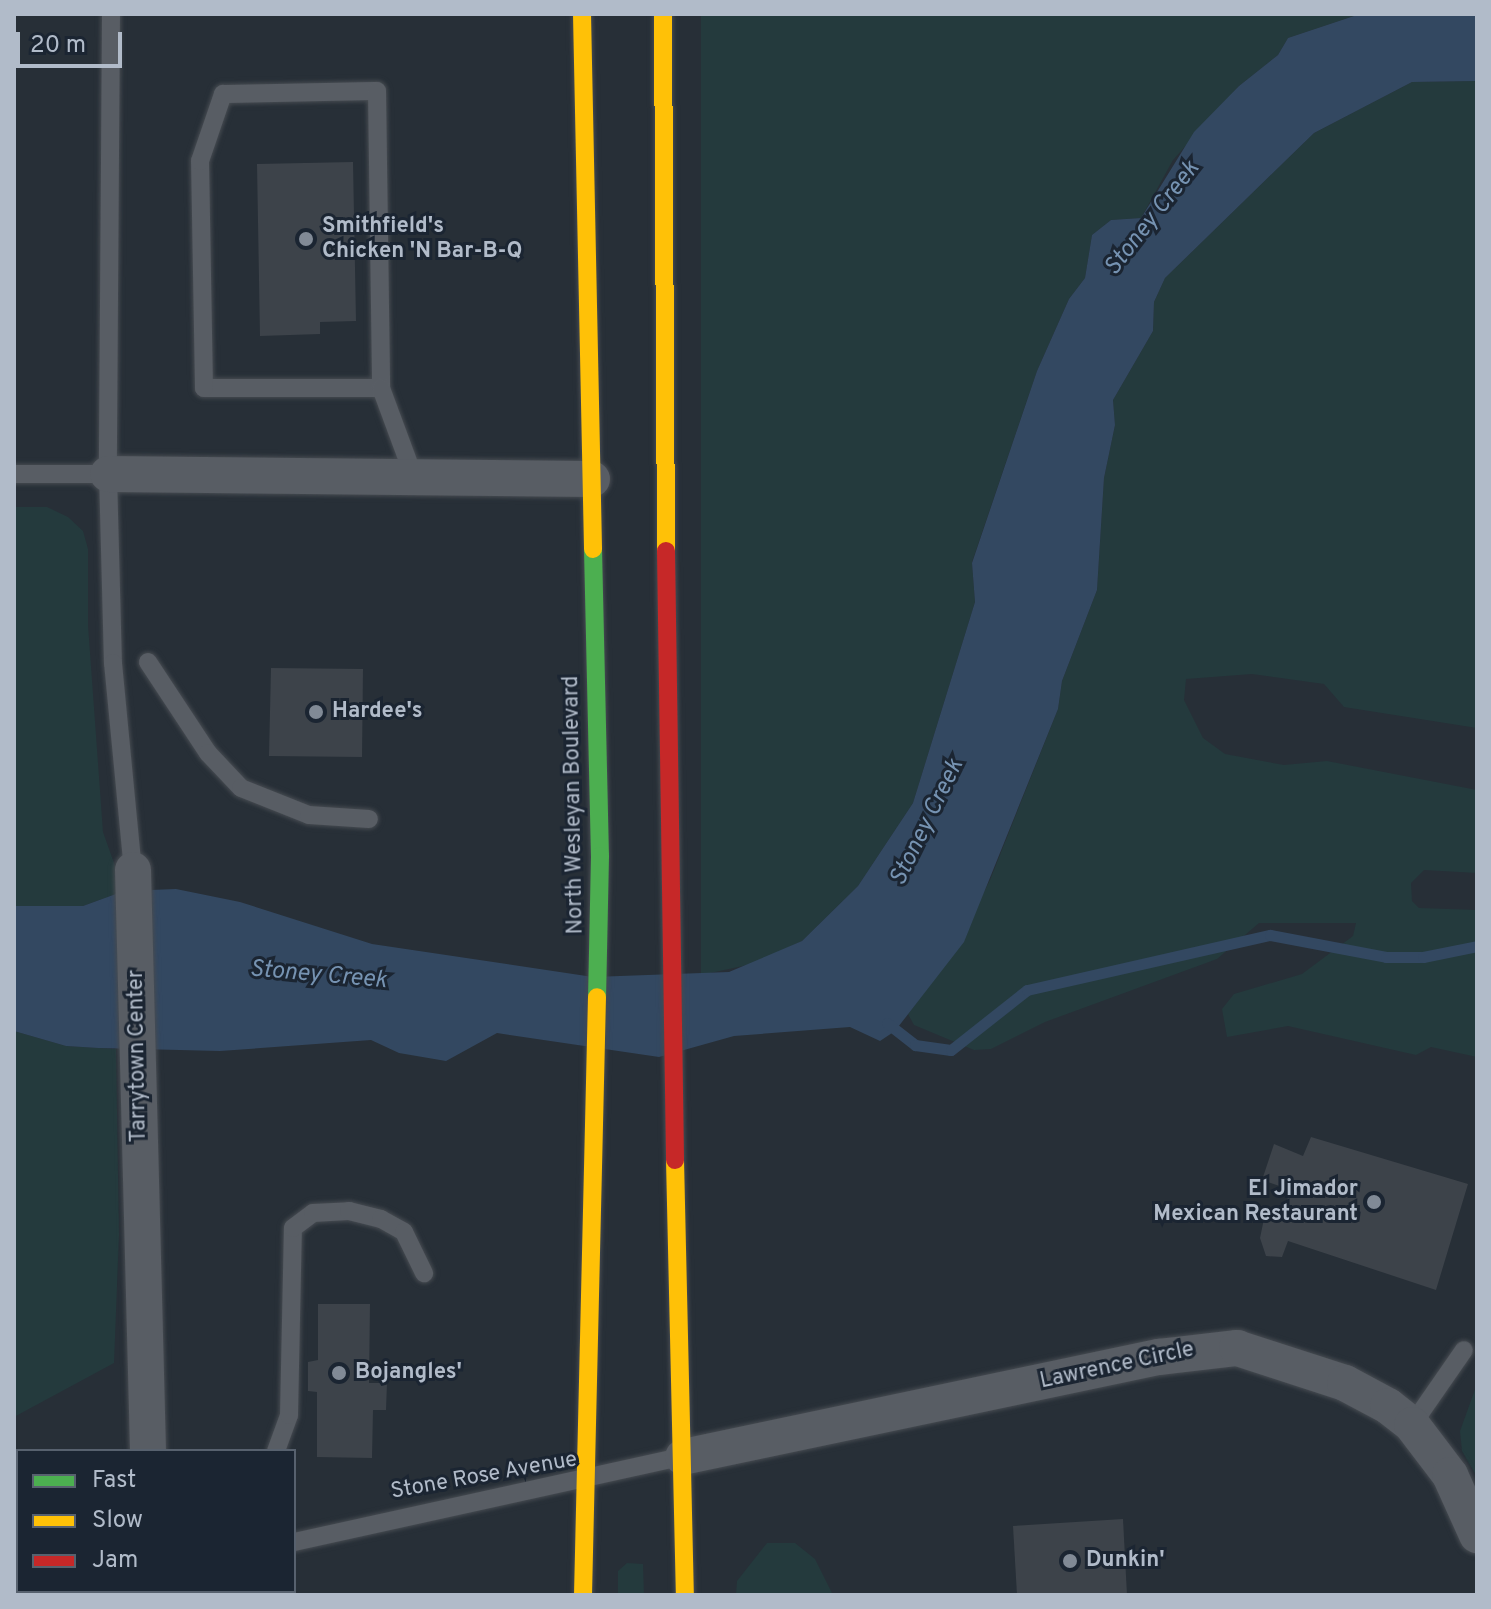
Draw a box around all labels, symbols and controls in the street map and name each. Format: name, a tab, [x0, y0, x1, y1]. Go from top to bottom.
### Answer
scale bar	[20, 16, 126, 66]
text: 20 m	[30, 31, 86, 61]
water label: Stoney Creek	[1099, 156, 1207, 282]
place label: Smithfield's Chicken 'N Bar-B-Q	[322, 213, 523, 264]
marker: Smithfield's Chicken 'N Bar-B-Q	[297, 230, 315, 248]
street label: North Wesleyan Boulevard	[559, 675, 589, 935]
place label: Hardee's	[332, 699, 423, 725]
marker: Hardee's	[307, 703, 325, 721]
water label: Stoney Creek	[885, 755, 971, 891]
water label: Stoney Creek	[248, 956, 388, 996]
street label: Tarrytown Center	[123, 969, 153, 1143]
place label: El Jimador Mexican Restaurant	[1153, 1176, 1358, 1228]
marker: El Jimador Mexican Restaurant	[1365, 1193, 1383, 1211]
street label: Lawrence Circle	[1038, 1337, 1196, 1395]
place label: Bojangles'	[355, 1360, 462, 1386]
marker: Bojangles'	[330, 1364, 348, 1382]
street label: Stone Rose Avenue	[388, 1447, 580, 1505]
legend	[16, 1449, 296, 1593]
text: Fast	[92, 1466, 136, 1496]
text: Slow	[92, 1506, 143, 1536]
text: Jam	[92, 1546, 138, 1576]
place label: Dunkin'	[1086, 1548, 1165, 1574]
marker: Dunkin'	[1061, 1552, 1079, 1570]

